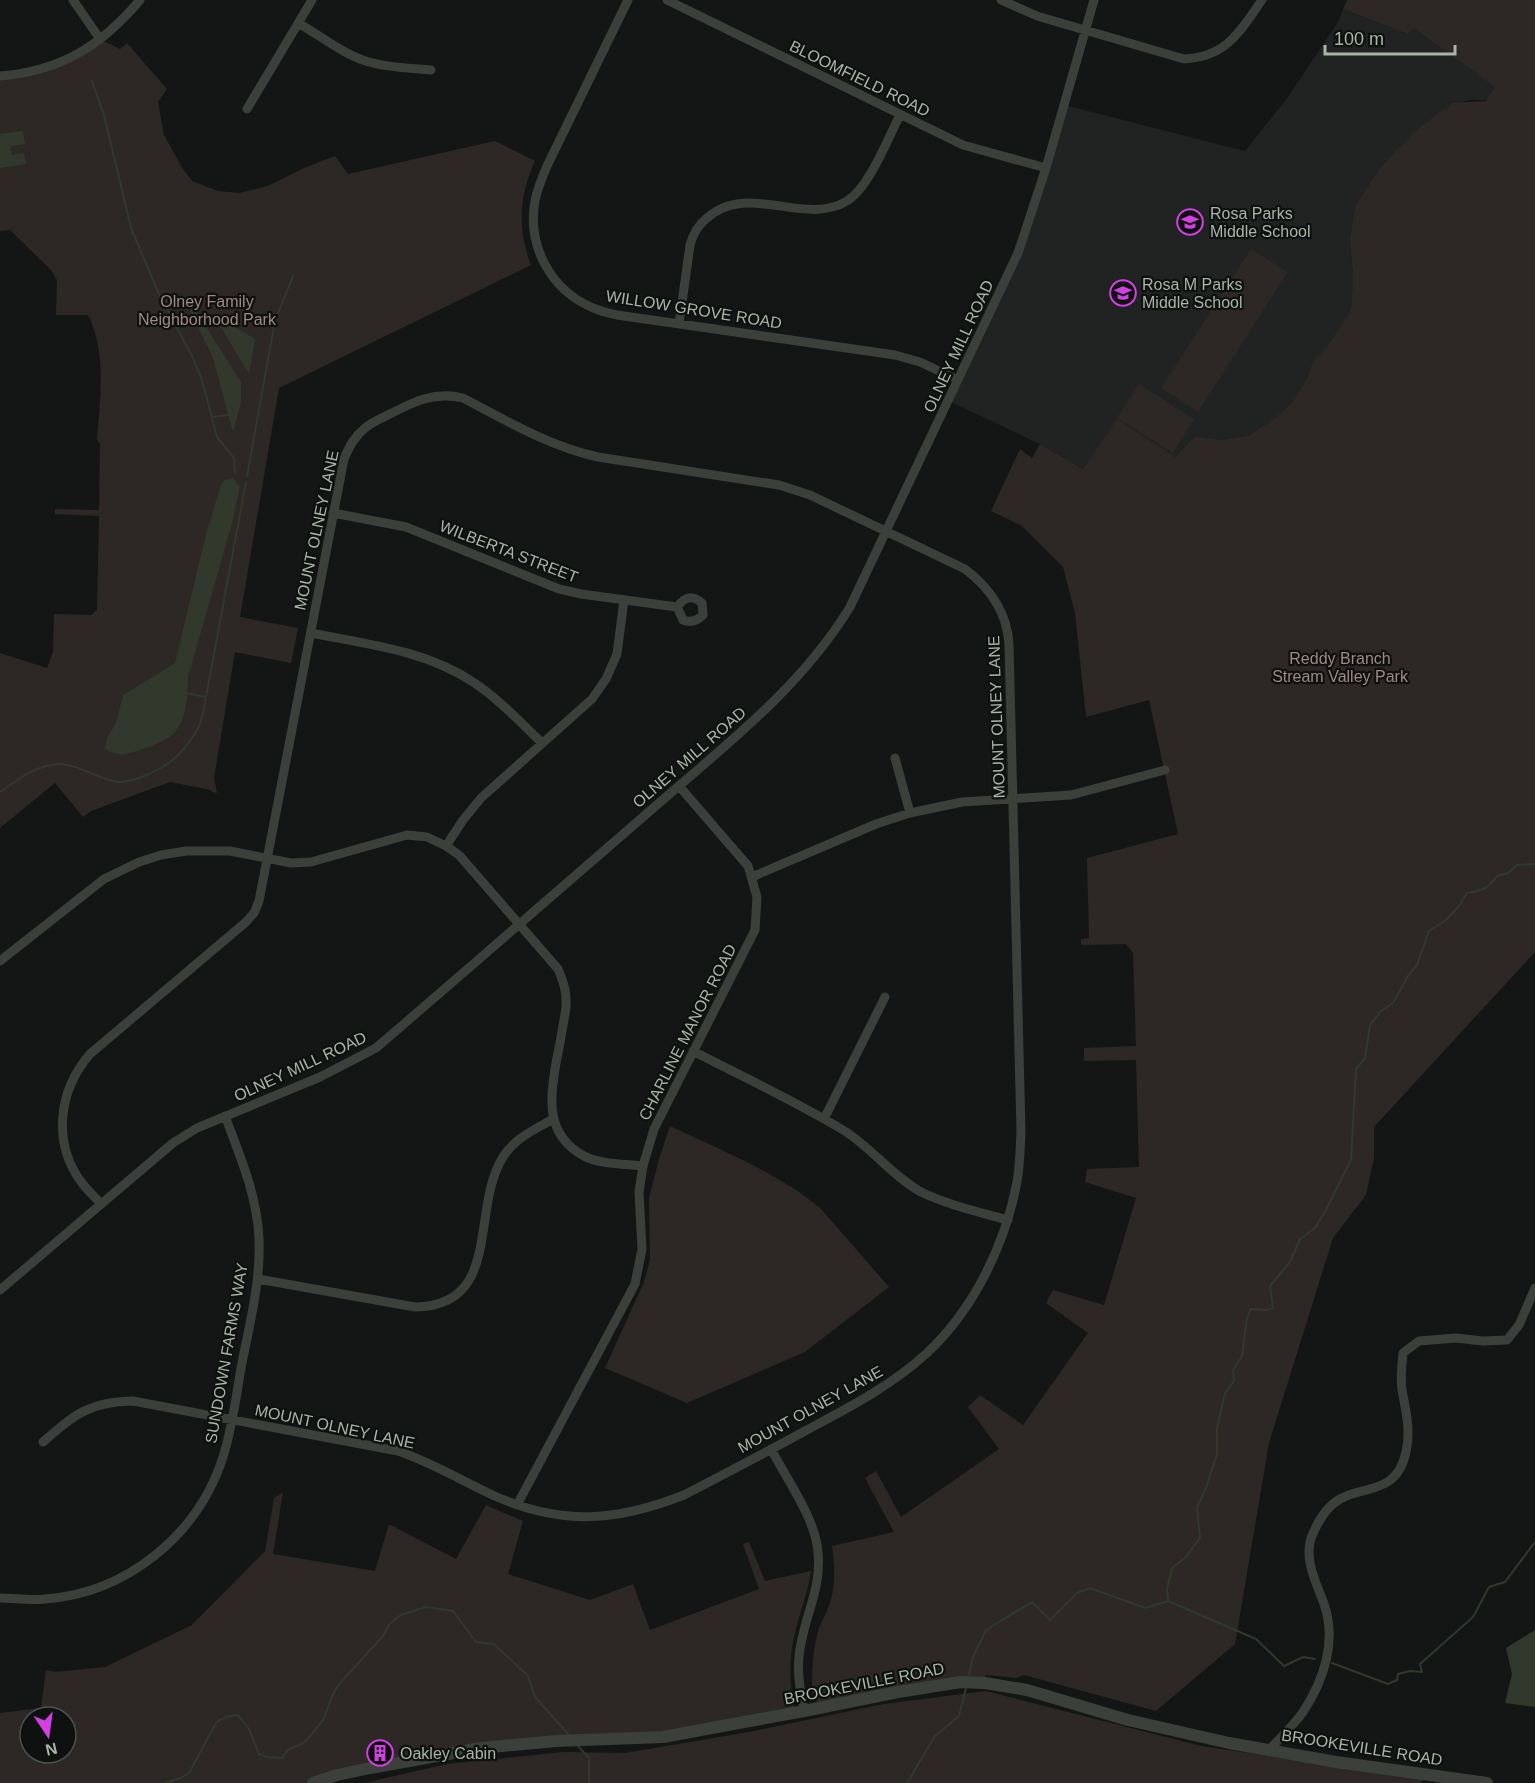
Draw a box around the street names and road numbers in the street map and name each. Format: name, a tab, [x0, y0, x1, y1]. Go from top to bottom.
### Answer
street label: BLOOMFIELD ROAD	[787, 37, 933, 120]
street label: OLNEY MILL ROAD	[920, 277, 997, 415]
street label: WILLOW GROVE ROAD	[605, 287, 783, 332]
street label: MOUNT OLNEY LANE	[291, 449, 342, 612]
street label: WILBERTA STREET	[437, 517, 581, 586]
street label: MOUNT OLNEY LANE	[985, 635, 1008, 799]
street label: OLNEY MILL ROAD	[629, 704, 749, 811]
street label: CHARLINE MANOR ROAD	[635, 941, 739, 1123]
street label: OLNEY MILL ROAD	[231, 1028, 369, 1105]
street label: SUNDOWN FARMS WAY	[202, 1261, 251, 1445]
street label: MOUNT OLNEY LANE	[735, 1362, 886, 1456]
street label: MOUNT OLNEY LANE	[253, 1401, 416, 1452]
street label: BROOKEVILLE ROAD	[783, 1660, 946, 1707]
street label: BROOKEVILLE ROAD	[1280, 1726, 1444, 1769]

